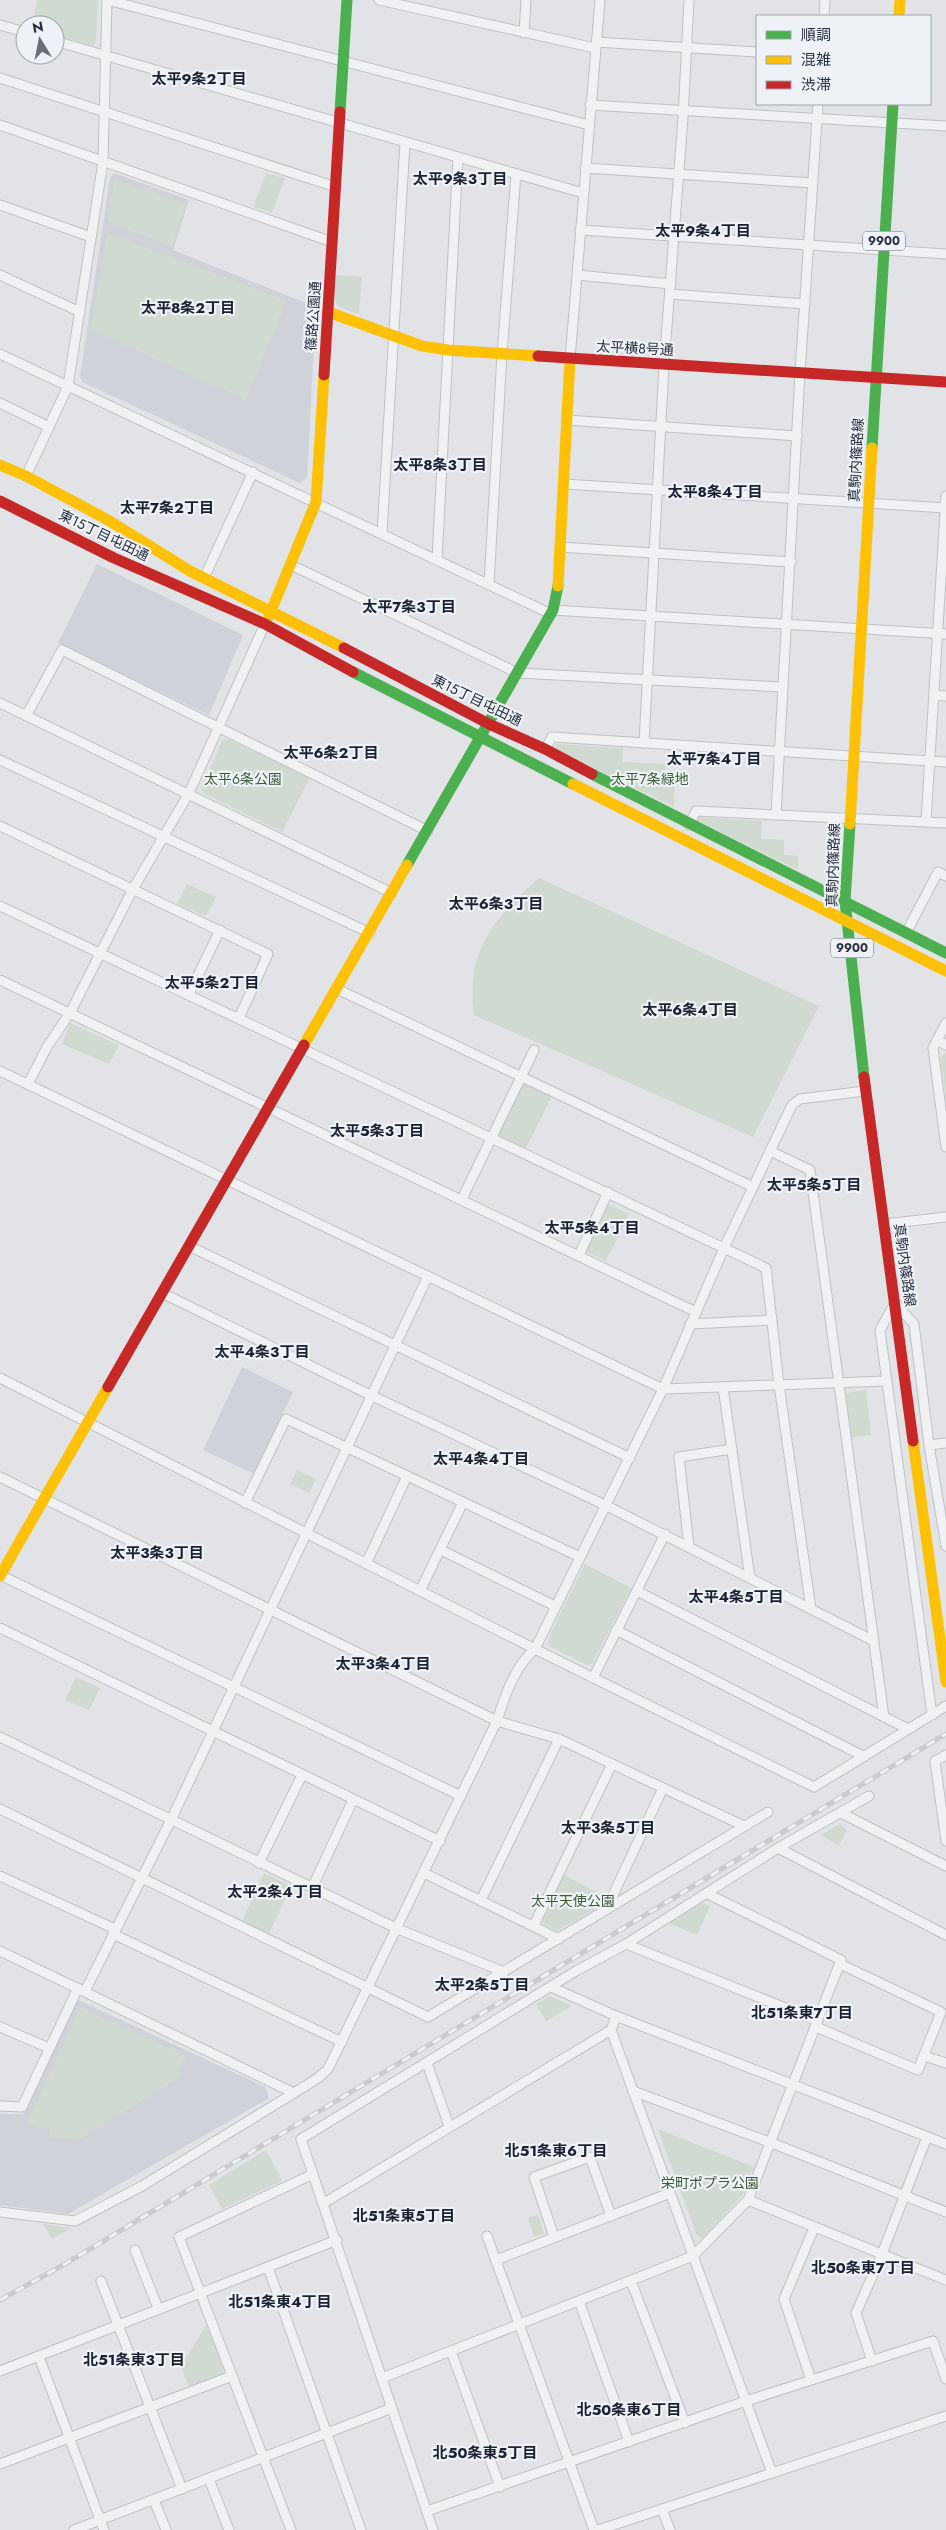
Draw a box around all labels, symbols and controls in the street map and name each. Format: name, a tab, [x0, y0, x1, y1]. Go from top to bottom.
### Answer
north arrow	[15, 15, 65, 65]
legend	[756, 15, 931, 105]
text: N	[31, 16, 45, 38]
text: 順調	[801, 24, 831, 46]
text: 混雑	[801, 49, 831, 71]
district label: 太平9条2丁目	[152, 68, 246, 90]
text: 渋滞	[801, 74, 831, 96]
district label: 太平9条3丁目	[413, 168, 507, 190]
district label: 太平9条4丁目	[655, 220, 751, 242]
road number: 9900	[863, 232, 905, 250]
street label: 篠路公園通	[301, 280, 325, 352]
district label: 太平8条2丁目	[141, 297, 235, 319]
street label: 太平横8号通	[596, 336, 674, 360]
street label: 真駒内篠路線	[844, 418, 868, 502]
district label: 太平8条3丁目	[393, 454, 487, 476]
district label: 太平8条4丁目	[668, 481, 762, 503]
district label: 太平7条2丁目	[120, 497, 214, 519]
street label: 東15丁目屯田通	[55, 504, 153, 566]
district label: 太平7条3丁目	[362, 596, 456, 618]
street label: 東15丁目屯田通	[428, 669, 526, 731]
district label: 太平6条2丁目	[284, 742, 378, 764]
district label: 太平7条4丁目	[667, 748, 761, 770]
park label: 太平6条公園	[204, 769, 282, 789]
park label: 太平7条緑地	[611, 769, 689, 789]
street label: 真駒内篠路線	[822, 823, 844, 907]
district label: 太平6条3丁目	[449, 893, 543, 915]
road number: 9900	[831, 938, 873, 958]
district label: 太平5条2丁目	[165, 972, 259, 994]
district label: 太平6条4丁目	[642, 999, 738, 1021]
district label: 太平5条3丁目	[330, 1120, 424, 1142]
district label: 太平5条5丁目	[767, 1174, 861, 1196]
district label: 太平5条4丁目	[544, 1217, 640, 1239]
street label: 真駒内篠路線	[889, 1222, 921, 1308]
district label: 太平4条3丁目	[215, 1341, 309, 1363]
district label: 太平4条4丁目	[433, 1448, 529, 1470]
district label: 太平3条3丁目	[110, 1542, 204, 1564]
district label: 太平4条5丁目	[688, 1586, 784, 1608]
district label: 太平3条4丁目	[336, 1653, 430, 1675]
district label: 太平3条5丁目	[561, 1817, 655, 1839]
district label: 太平2条4丁目	[227, 1881, 323, 1903]
park label: 太平天使公園	[531, 1891, 615, 1911]
district label: 太平2条5丁目	[435, 1974, 529, 1996]
district label: 北51条東7丁目	[751, 2002, 853, 2024]
district label: 北51条東6丁目	[505, 2140, 607, 2162]
park label: 栄町ポプラ公園	[661, 2173, 759, 2193]
district label: 北51条東5丁目	[353, 2205, 455, 2227]
district label: 北50条東7丁目	[811, 2257, 915, 2279]
district label: 北51条東4丁目	[229, 2291, 331, 2313]
district label: 北51条東3丁目	[83, 2349, 185, 2371]
district label: 北50条東6丁目	[577, 2399, 681, 2421]
district label: 北50条東5丁目	[433, 2442, 537, 2464]

